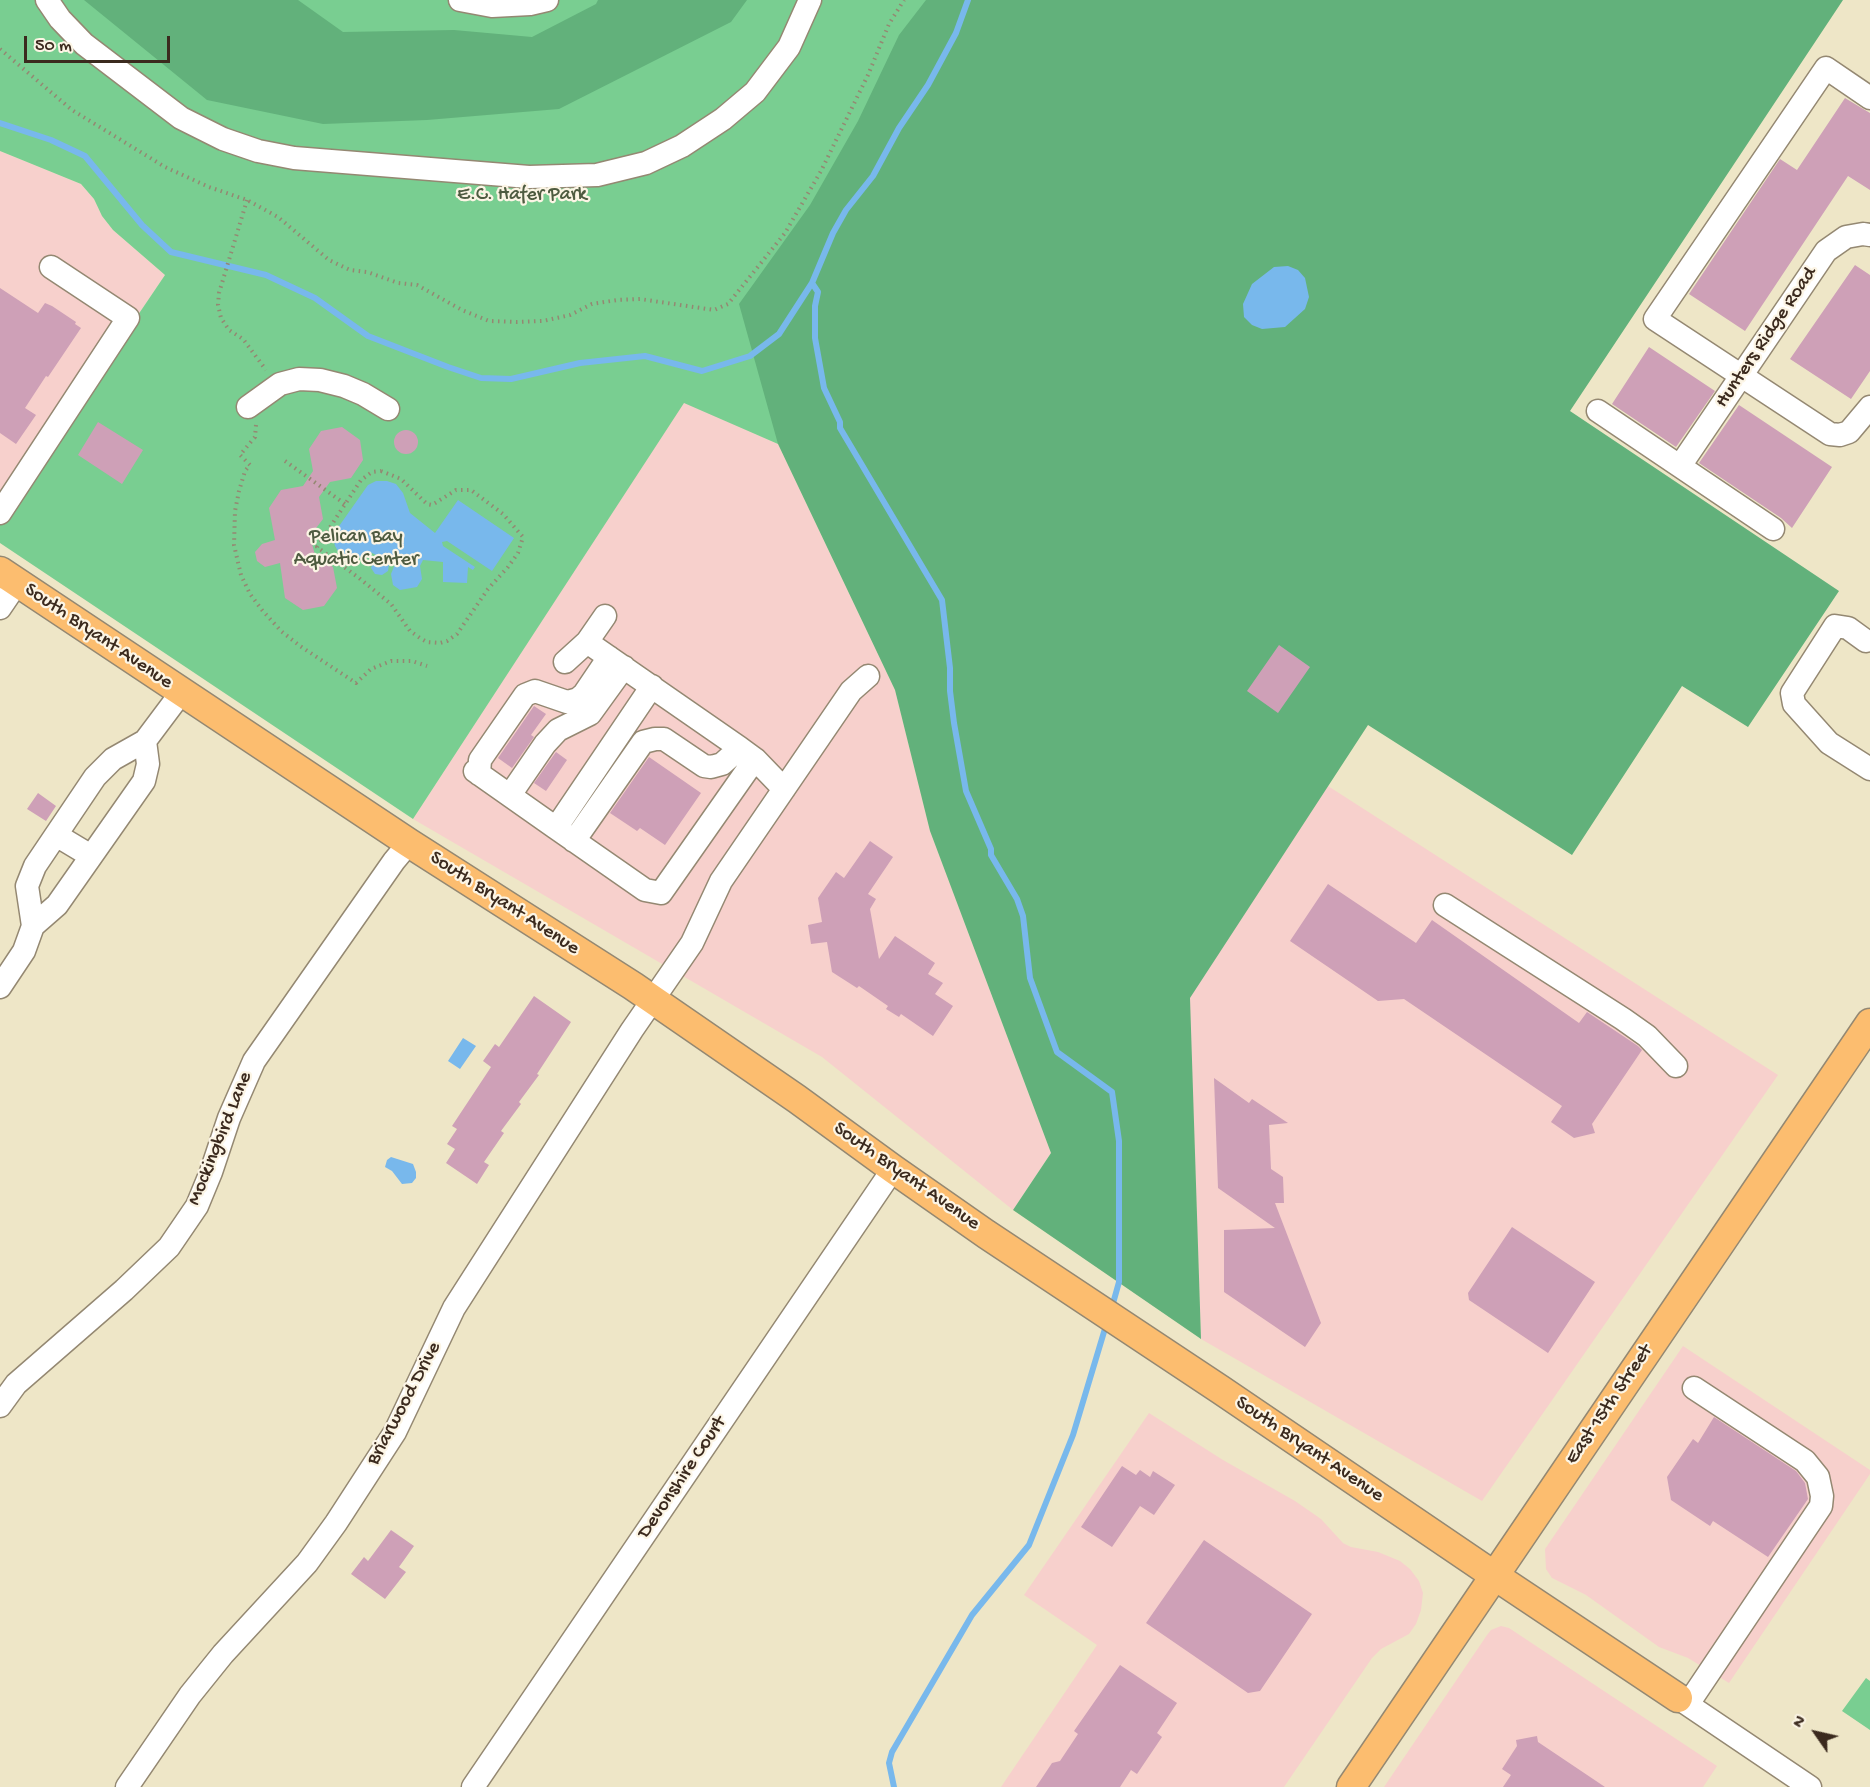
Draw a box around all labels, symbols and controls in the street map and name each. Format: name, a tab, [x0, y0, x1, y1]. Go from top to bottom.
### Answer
scale bar	[27, 24, 172, 62]
text: 50 m	[35, 36, 72, 57]
park label: E.C. Hafer Park	[457, 184, 587, 208]
street label: Hunters Ridge Road	[1711, 263, 1823, 413]
park label: Pelican Bay Aquatic Center	[294, 526, 418, 573]
street label: South Bryant Avenue	[19, 579, 177, 695]
street label: South Bryant Avenue	[425, 847, 583, 961]
street label: Mockingbird Lane	[183, 1069, 259, 1209]
street label: South Bryant Avenue	[828, 1117, 984, 1237]
street label: Briarwood Drive	[362, 1338, 448, 1470]
street label: East 15th Street	[1561, 1341, 1659, 1469]
street label: South Bryant Avenue	[1230, 1392, 1388, 1508]
street label: Devonshire Court	[633, 1412, 733, 1544]
north arrow	[1786, 1703, 1846, 1763]
text: N	[1790, 1713, 1811, 1732]

